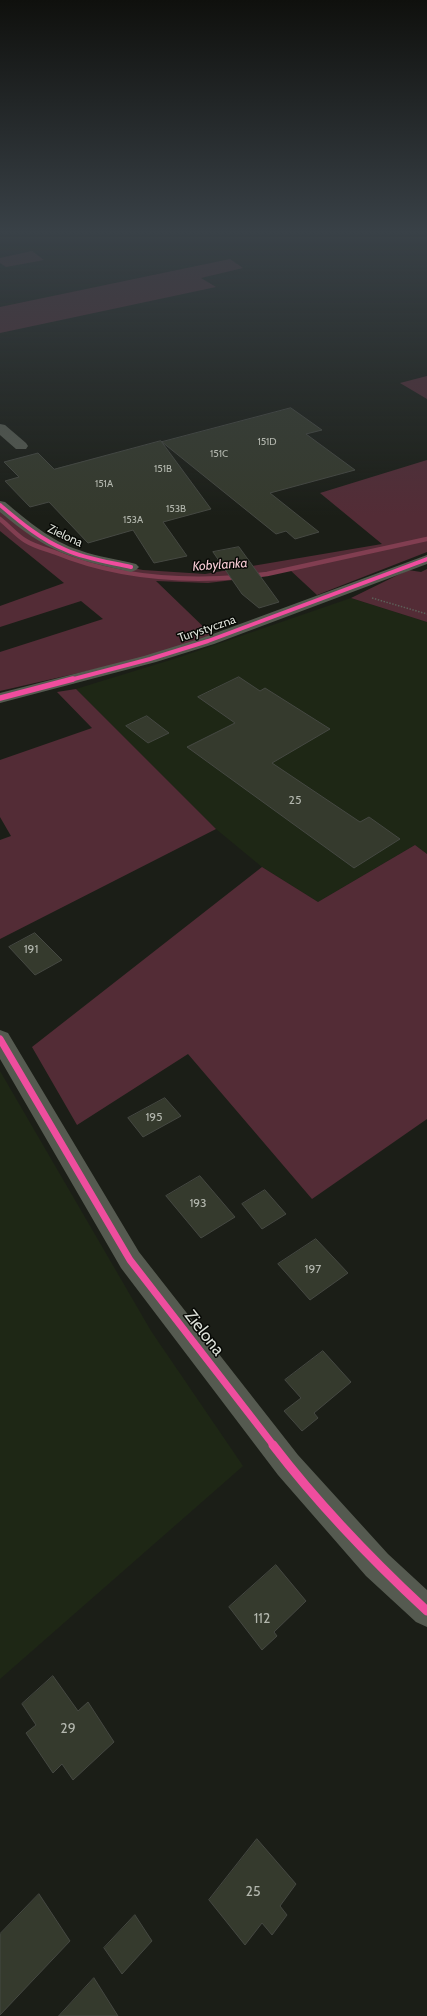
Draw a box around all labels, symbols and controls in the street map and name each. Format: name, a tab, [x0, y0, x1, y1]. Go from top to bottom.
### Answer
house number: 151D	[257, 436, 277, 448]
house number: 151C	[210, 448, 228, 460]
house number: 151B	[154, 463, 172, 475]
house number: 151A	[95, 478, 113, 490]
house number: 153B	[166, 503, 186, 515]
house number: 153A	[123, 514, 143, 526]
street label: Zielona	[45, 522, 85, 550]
water label: Kobylanka	[192, 555, 248, 575]
street label: Turystyczna	[176, 612, 238, 646]
house number: 25	[289, 793, 301, 807]
house number: 191	[24, 942, 38, 956]
house number: 195	[145, 1110, 163, 1124]
house number: 193	[189, 1196, 207, 1210]
house number: 197	[305, 1262, 321, 1276]
street label: Zielona	[180, 1306, 228, 1360]
house number: 112	[254, 1611, 270, 1627]
house number: 29	[60, 1721, 76, 1737]
house number: 25	[246, 1884, 260, 1900]

